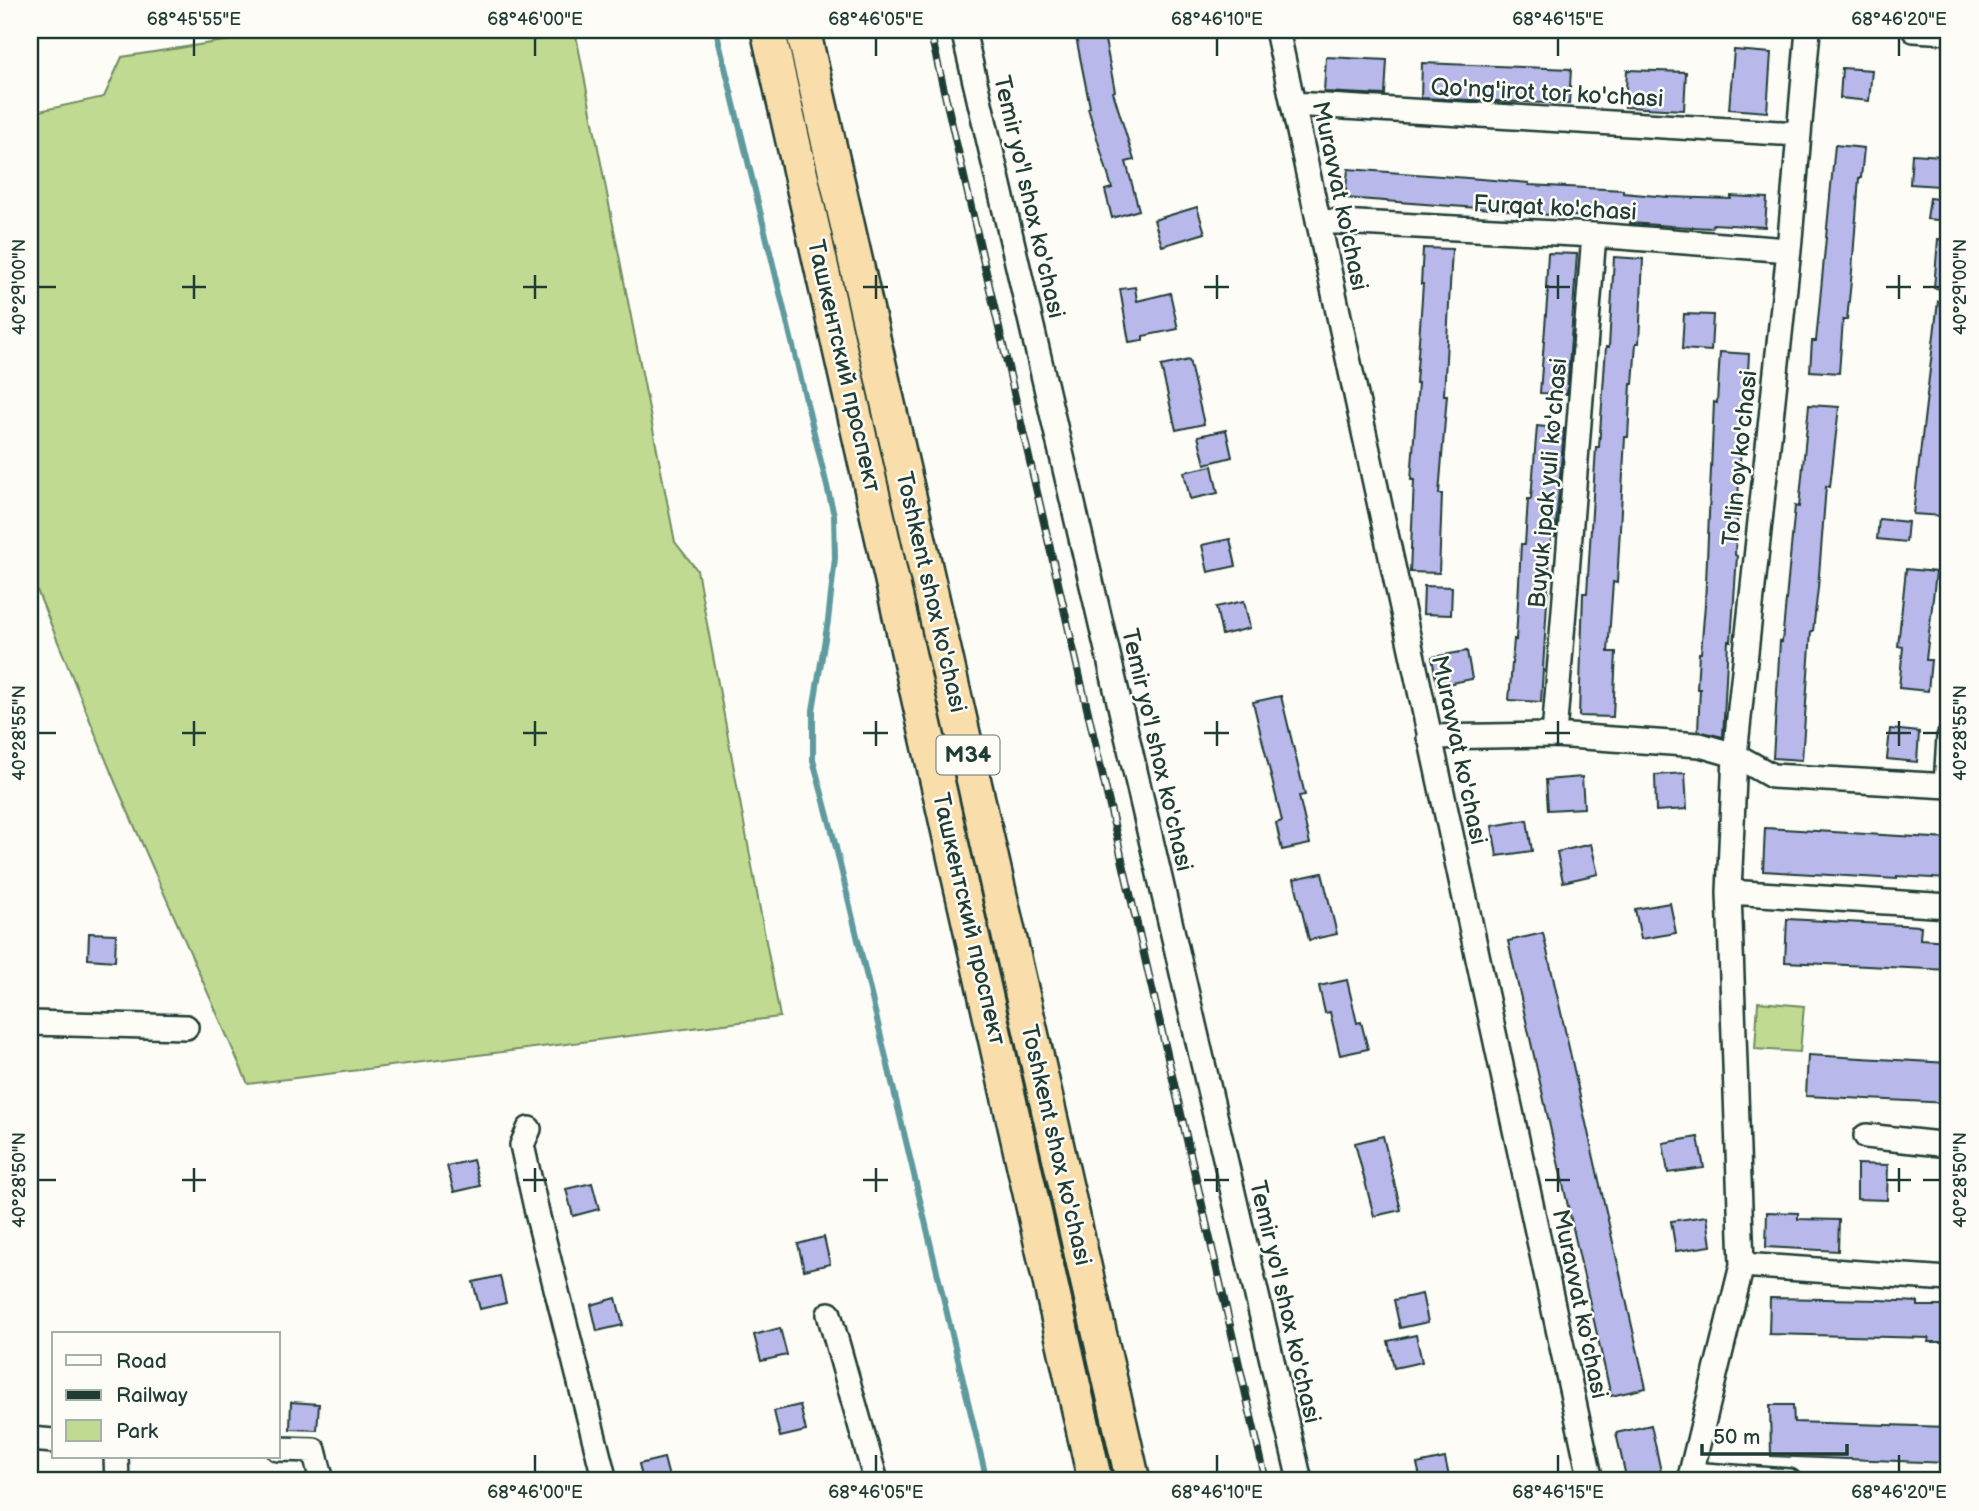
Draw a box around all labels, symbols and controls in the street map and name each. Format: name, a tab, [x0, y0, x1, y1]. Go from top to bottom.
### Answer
text: 68°45'55"E	[147, 9, 241, 30]
text: 68°46'00"E	[487, 9, 583, 30]
text: 68°46'05"E	[828, 9, 924, 30]
text: 68°46'10"E	[1171, 9, 1263, 30]
text: 68°46'15"E	[1512, 9, 1604, 30]
text: 68°46'20"E	[1851, 9, 1947, 30]
street label: Qo'ng'irot tor ko'chasi	[1430, 72, 1664, 114]
street label: Temir yo'l shox ko'chasi	[987, 73, 1071, 321]
street label: Muravvat ko'chasi	[1306, 99, 1374, 293]
street label: Furqat ko'chasi	[1472, 189, 1638, 227]
street label: Ташкентский проспект	[801, 237, 887, 495]
text: 40°29'00"N	[9, 239, 30, 335]
text: 40°29'00"N	[1950, 239, 1971, 335]
street label: Buyuk ipak yuli ko'chasi	[1523, 357, 1573, 609]
street label: To'lin oy ko'chasi	[1716, 369, 1764, 547]
street label: Toshkent shox ko'chasi	[889, 469, 973, 715]
street label: Temir yo'l shox ko'chasi	[1115, 626, 1199, 874]
street label: Muravvat ko'chasi	[1425, 653, 1493, 847]
text: 40°28'55"N	[9, 685, 30, 781]
text: 40°28'55"N	[1950, 685, 1971, 781]
road number: M34	[936, 736, 1000, 775]
street label: Ташкентский проспект	[926, 790, 1012, 1048]
street label: Toshkent shox ko'chasi	[1014, 1022, 1098, 1268]
text: 40°28'50"N	[9, 1132, 30, 1228]
text: 40°28'50"N	[1950, 1132, 1971, 1228]
street label: Temir yo'l shox ko'chasi	[1243, 1178, 1327, 1426]
street label: Muravvat ko'chasi	[1546, 1207, 1614, 1401]
legend	[52, 1332, 280, 1458]
text: Road	[116, 1349, 167, 1374]
text: Railway	[116, 1383, 188, 1408]
scale bar	[1702, 1413, 1848, 1457]
text: Park	[116, 1419, 159, 1444]
text: 50 m	[1713, 1425, 1760, 1450]
text: 68°46'00"E	[487, 1482, 583, 1503]
text: 68°46'05"E	[828, 1482, 924, 1503]
text: 68°46'10"E	[1171, 1482, 1263, 1503]
text: 68°46'15"E	[1512, 1482, 1604, 1503]
text: 68°46'20"E	[1851, 1482, 1947, 1503]

